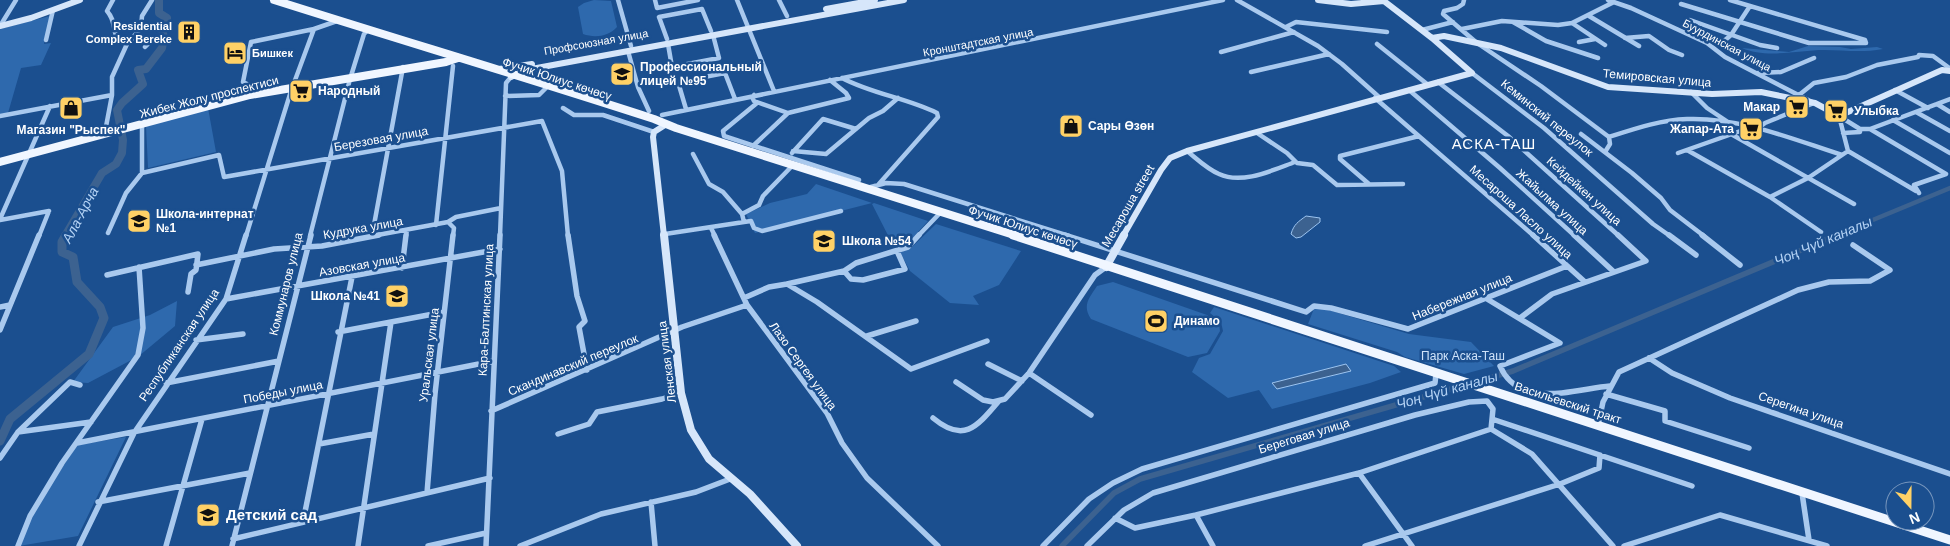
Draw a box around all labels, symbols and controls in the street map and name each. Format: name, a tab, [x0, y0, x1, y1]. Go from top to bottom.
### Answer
street label: Буурдинская улица	[1681, 17, 1774, 74]
building icon: Residential Complex Bereke	[176, 19, 202, 45]
place label: Residential Complex Bereke	[86, 20, 172, 45]
street label: Кронштадтская улица	[922, 25, 1035, 59]
street label: Профсоюзная улица	[543, 27, 650, 57]
hotel icon: Бишкек	[222, 40, 248, 66]
place label: Бишкек	[252, 47, 293, 59]
street label: Фучик Юлиус көчөсү	[501, 55, 613, 103]
place label: Профессиональный лицей №95	[640, 60, 762, 88]
school or university icon: Профессиональный лицей №95	[609, 61, 635, 87]
street label: Темировская улица	[1602, 66, 1712, 90]
street label: Жибек Жолу проспектиси	[138, 73, 280, 121]
street label: Кеминский переулок	[1498, 77, 1596, 160]
supermarket icon: Народный	[288, 78, 314, 104]
place label: Народный	[318, 84, 380, 98]
supermarket icon: Макар	[1784, 94, 1810, 120]
shop icon: Магазин "Рыспек"	[58, 95, 84, 121]
supermarket icon: Улыбка	[1823, 98, 1849, 124]
place label: Макар	[1743, 100, 1780, 114]
place label: Улыбка	[1854, 104, 1899, 118]
shop icon: Сары Өзөн	[1058, 113, 1084, 139]
supermarket icon: Жапар-Ата	[1738, 116, 1764, 142]
place label: Сары Өзөн	[1088, 119, 1154, 133]
place label: Жапар-Ата	[1669, 122, 1734, 136]
place label: Магазин "Рыспек"	[17, 123, 125, 137]
street label: Березовая улица	[333, 124, 430, 154]
district label: АСКА-ТАШ	[1452, 135, 1536, 152]
street label: Кейдейкен улица	[1544, 154, 1625, 228]
street label: Месароша street	[1099, 162, 1158, 250]
street label: Месароша Ласло улица	[1467, 162, 1575, 262]
street label: Жайылма улица	[1513, 166, 1591, 238]
water label: Ала-Арча	[58, 184, 102, 247]
street label: Фучик Юлиус көчөсү	[967, 203, 1079, 251]
place label: Школа-интернат №1	[156, 207, 254, 235]
school or university icon: Школа-интернат №1	[126, 208, 152, 234]
water label: Чоң Чүй каналы	[1772, 213, 1875, 269]
street label: Кудрука улица	[322, 214, 404, 242]
school or university icon: Школа №54	[811, 228, 837, 254]
street label: Коммунаров улица	[266, 231, 306, 337]
place label: Школа №54	[842, 234, 912, 248]
street label: Кара-Балтинская улица	[476, 243, 496, 376]
street label: Азовская улица	[318, 250, 407, 279]
street label: Набережная улица	[1410, 271, 1514, 323]
school or university icon: Школа №41	[384, 283, 410, 309]
street label: Республиканская улица	[136, 286, 222, 404]
place label: Школа №41	[311, 289, 380, 303]
street label: Уральская улица	[416, 307, 442, 403]
sports icon: Динамо	[1143, 308, 1169, 334]
place label: Динамо	[1174, 314, 1220, 328]
street label: Лазо Сергея улица	[766, 319, 840, 413]
street label: Ленская улица	[655, 320, 679, 404]
street label: Скандинавский переулок	[506, 331, 641, 399]
park label: Парк Аска-Таш	[1421, 349, 1505, 363]
water label: Чоң Чүй каналы	[1394, 368, 1500, 412]
street label: Победы улица	[242, 377, 324, 407]
street label: Васильевский тракт	[1513, 379, 1624, 427]
street label: Серегина улица	[1756, 389, 1846, 431]
street label: Береговая улица	[1257, 415, 1352, 456]
north arrow	[1885, 481, 1935, 531]
school or university icon: Детский сад	[195, 502, 221, 528]
place label: Детский сад	[226, 506, 317, 523]
text: N	[1907, 509, 1922, 527]

